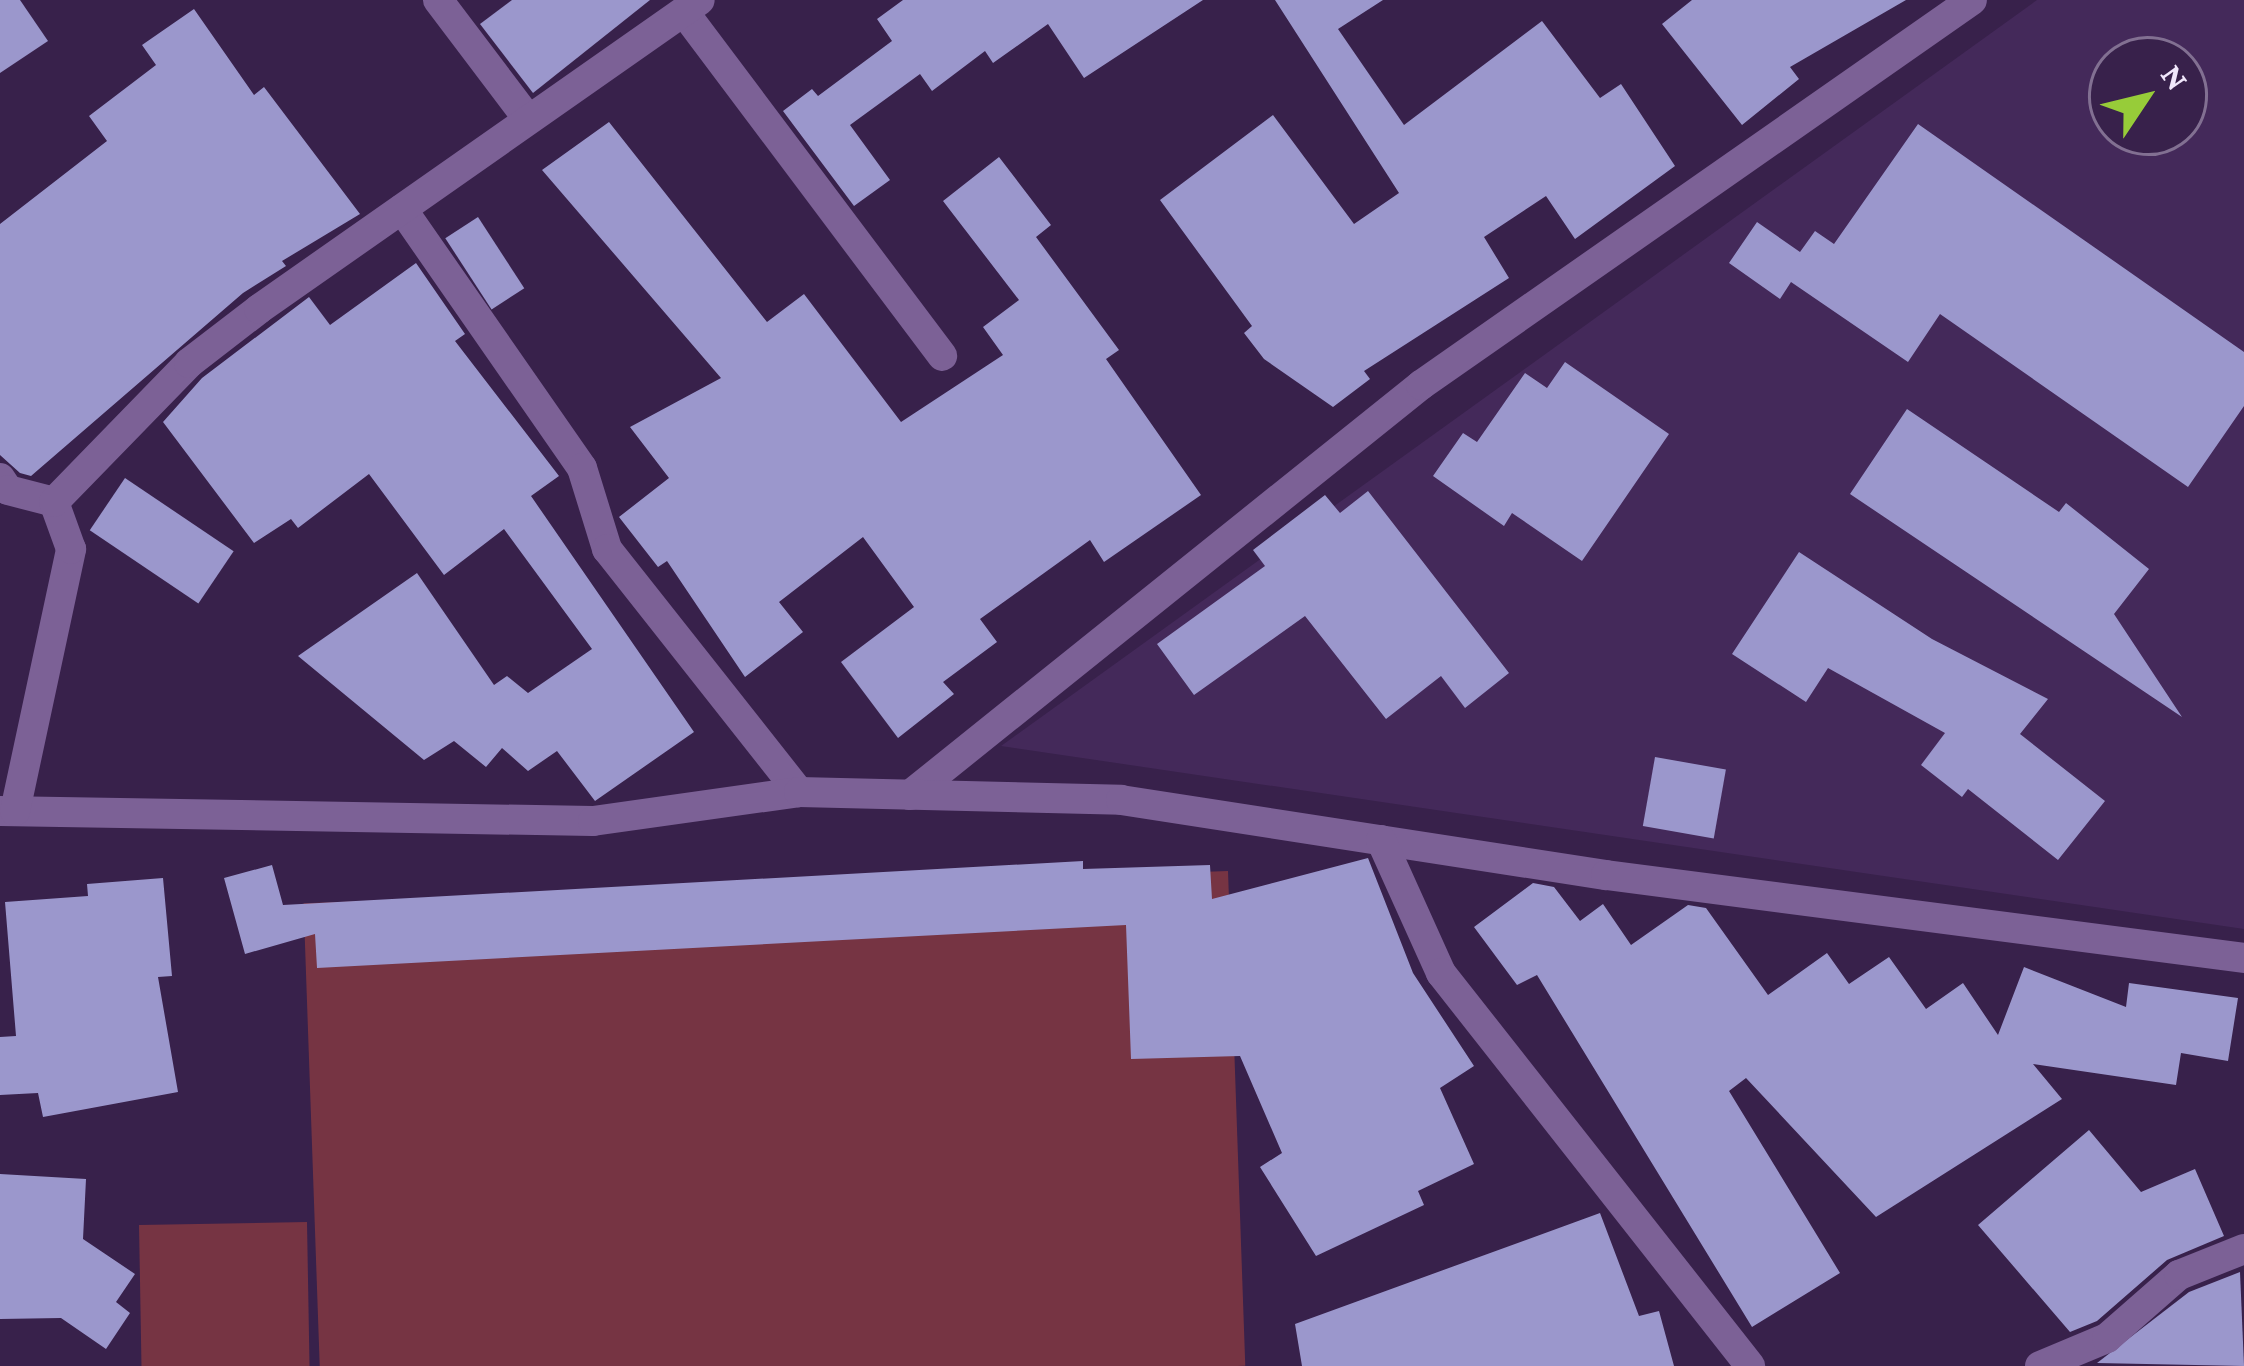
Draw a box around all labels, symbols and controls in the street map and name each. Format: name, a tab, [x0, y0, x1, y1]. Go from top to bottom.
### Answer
north arrow	[2088, 36, 2208, 156]
text: N	[2154, 57, 2197, 97]

